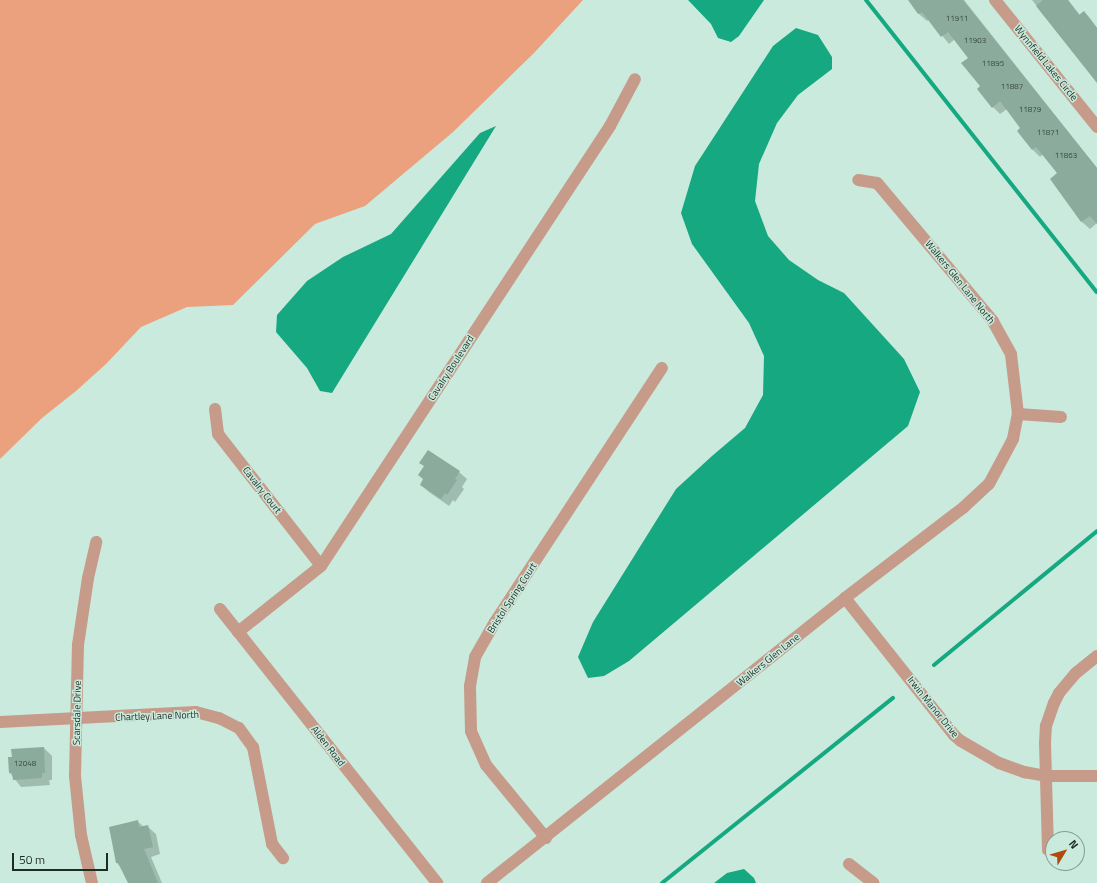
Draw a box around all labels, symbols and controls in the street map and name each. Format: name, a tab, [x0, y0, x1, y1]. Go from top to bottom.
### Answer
house number: 11911	[946, 14, 968, 24]
street label: Wynnfield Lakes Circle	[1012, 23, 1080, 103]
house number: 11903	[964, 36, 986, 46]
house number: 11895	[982, 59, 1004, 69]
house number: 11887	[1001, 82, 1023, 92]
house number: 11879	[1019, 105, 1041, 115]
house number: 11871	[1037, 128, 1059, 138]
house number: 11863	[1055, 151, 1077, 161]
street label: Walkers Glen Lane North	[923, 238, 997, 326]
street label: Cavalry Boulevard	[425, 333, 477, 403]
street label: Cavalry Court	[240, 464, 284, 516]
street label: Bristol Spring Court	[485, 560, 539, 636]
street label: Walkers Glen Lane	[734, 631, 802, 689]
street label: Irwin Manor Drive	[905, 674, 961, 740]
street label: Scarsdale Drive	[70, 681, 84, 745]
street label: Chartley Lane North	[115, 709, 199, 723]
street label: Alden Road	[309, 723, 347, 769]
house number: 12048	[14, 759, 36, 769]
north arrow	[1045, 831, 1085, 871]
text: N	[1065, 836, 1082, 852]
scale bar	[14, 845, 110, 871]
text: 50 m	[19, 850, 45, 869]

